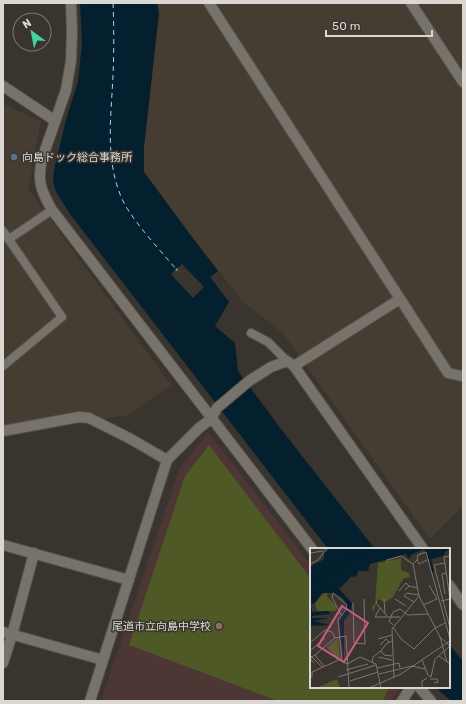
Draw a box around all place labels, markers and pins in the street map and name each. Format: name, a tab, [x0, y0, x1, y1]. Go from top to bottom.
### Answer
place label: 向島ドック総合事務所	[22, 151, 133, 164]
marker: 向島ドック総合事務所	[9, 152, 19, 162]
place label: 尾道市立向島中学校	[112, 620, 211, 633]
marker: 尾道市立向島中学校	[214, 621, 224, 631]

